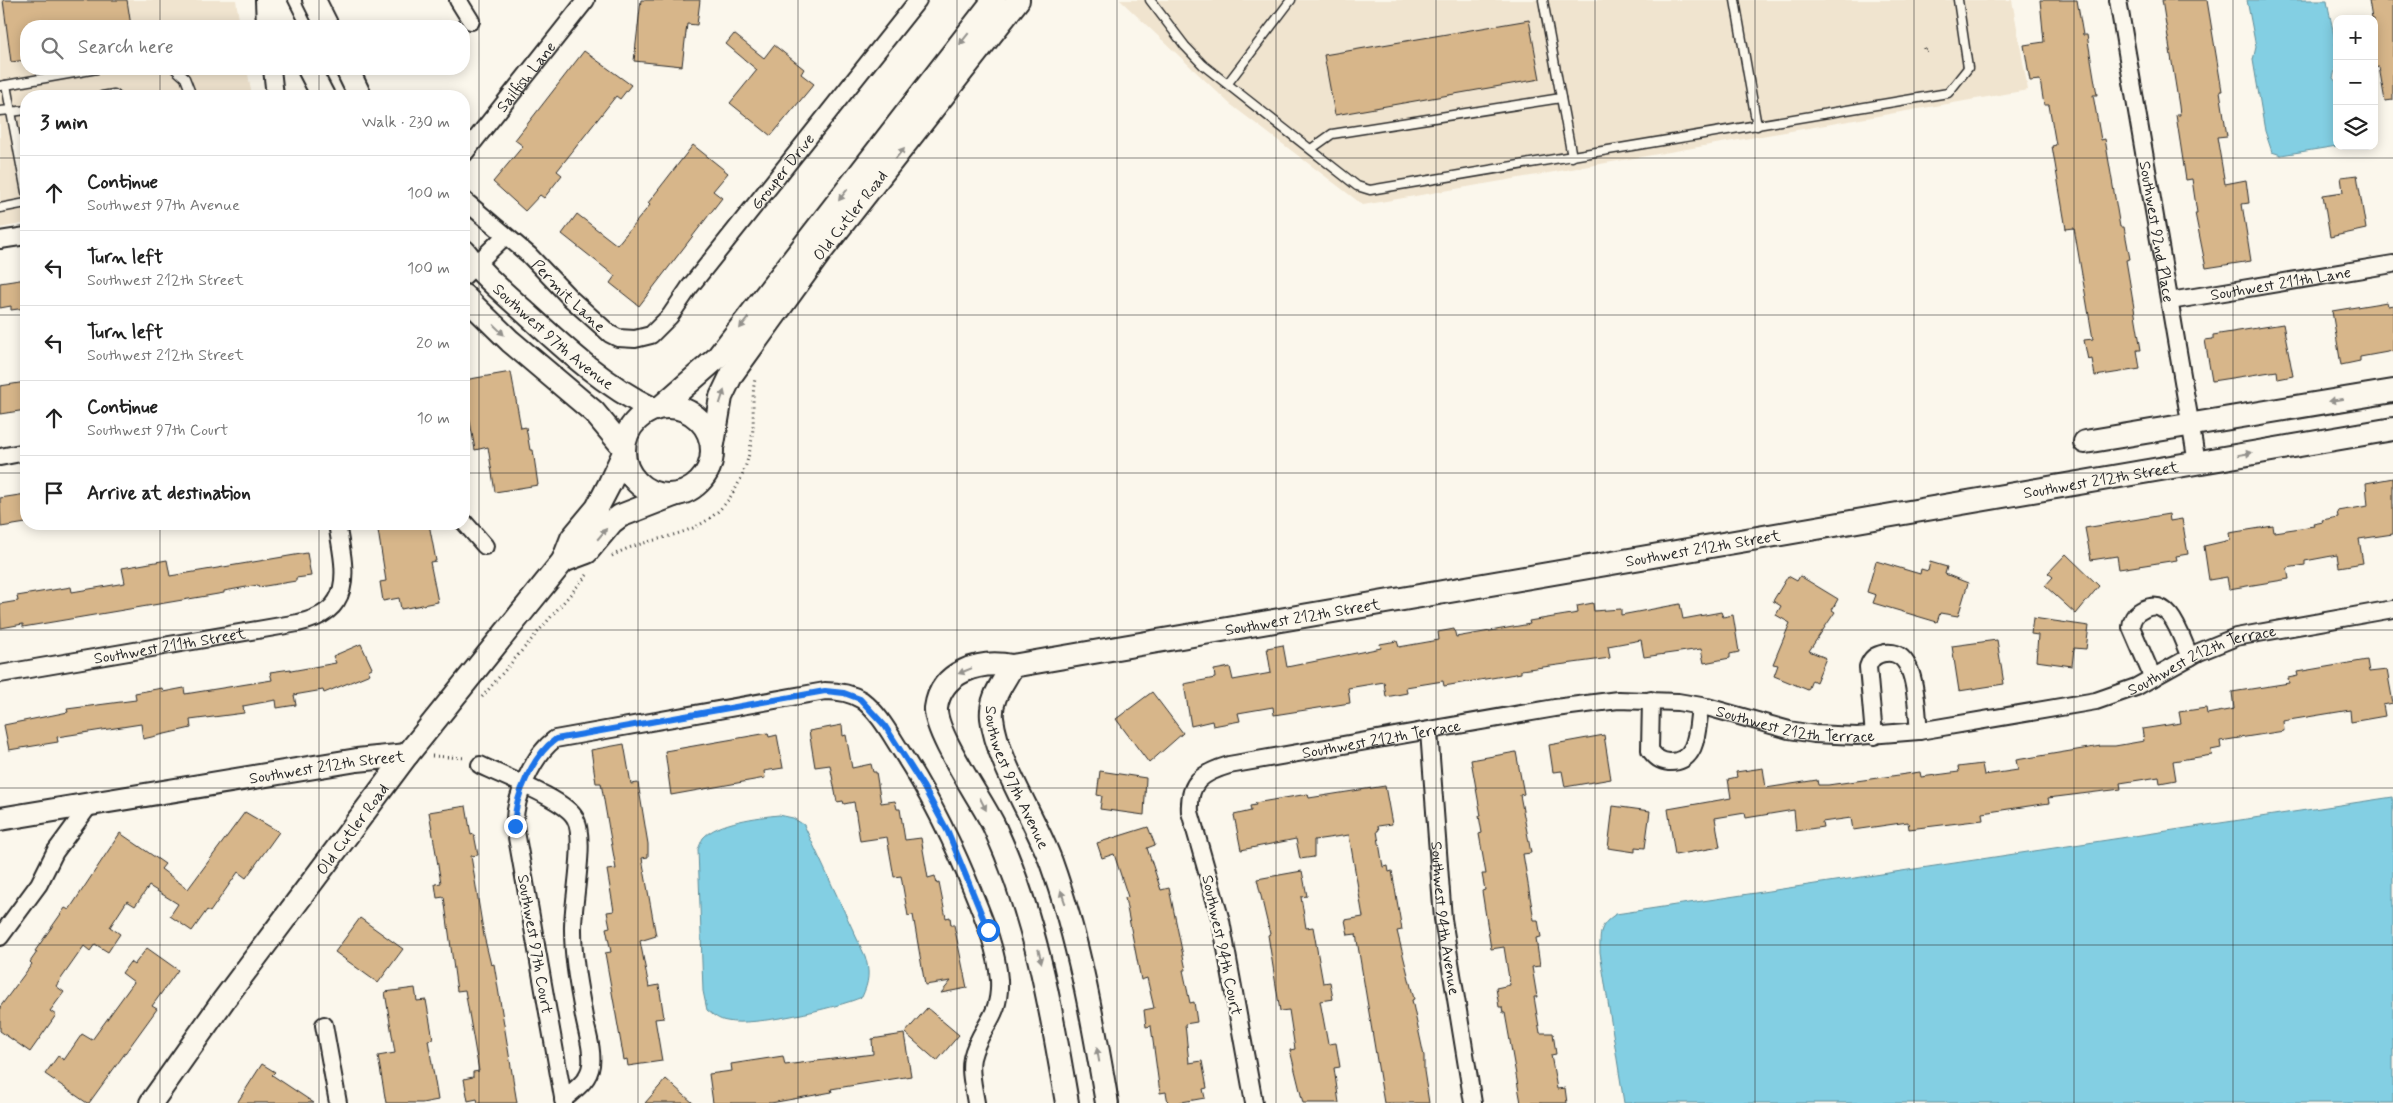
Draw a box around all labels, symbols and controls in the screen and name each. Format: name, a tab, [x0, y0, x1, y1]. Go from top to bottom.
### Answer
map controls	[2333, 15, 2378, 150]
button: +	[2333, 15, 2378, 60]
search box	[20, 20, 470, 75]
one-way arrow	[959, 32, 969, 46]
icon: search	[38, 34, 66, 62]
text: Search here	[78, 35, 174, 60]
street label: Sailfish Lane	[492, 38, 561, 117]
button: −	[2333, 60, 2378, 105]
button: layers	[2333, 105, 2378, 150]
text: 3 min	[40, 109, 88, 137]
text: Walk · 230 m	[362, 112, 450, 133]
street label: Grouper Drive	[746, 130, 820, 214]
one-way arrow	[894, 147, 905, 160]
street label: Southwest 92nd Place	[2134, 160, 2178, 304]
street label: Old Cutler Road	[809, 166, 893, 265]
text: Continue	[87, 170, 158, 195]
icon: ahead	[40, 179, 68, 207]
text: 100 m	[407, 183, 450, 204]
one-way arrow	[838, 188, 848, 202]
text: Southwest 97th Avenue	[87, 195, 240, 216]
text: Turn left	[87, 245, 163, 270]
icon: left	[40, 254, 68, 282]
street label: Permit Lane	[527, 255, 610, 337]
text: 100 m	[407, 258, 450, 279]
street label: Southwest 211th Lane	[2209, 262, 2353, 306]
text: Southwest 212th Street	[87, 270, 244, 291]
street label: Southwest 97th Avenue	[488, 279, 618, 395]
one-way arrow	[738, 316, 749, 329]
text: Turn left	[87, 320, 163, 345]
one-way arrow	[492, 324, 504, 336]
icon: left	[40, 329, 68, 357]
text: 20 m	[416, 333, 450, 354]
text: Southwest 212th Street	[87, 345, 244, 366]
one-way arrow	[718, 389, 726, 404]
text: Continue	[87, 395, 158, 420]
one-way arrow	[2328, 397, 2344, 405]
icon: ahead	[40, 404, 68, 432]
text: 10 m	[417, 408, 450, 429]
text: Southwest 97th Court	[87, 420, 228, 441]
one-way arrow	[2237, 450, 2253, 458]
street label: Southwest 212th Street	[2022, 457, 2181, 504]
icon: arrive	[40, 479, 68, 507]
text: Arrive at destination	[87, 481, 251, 506]
street label: Southwest 212th Street	[1624, 525, 1783, 573]
one-way arrow	[596, 528, 607, 541]
street label: Southwest 212th Street	[1223, 594, 1382, 641]
street label: Southwest 212th Terrace	[2125, 621, 2278, 701]
street label: Southwest 211th Street	[92, 623, 248, 670]
one-way arrow	[957, 667, 972, 675]
street label: Southwest 212th Terrace	[1713, 701, 1876, 748]
street label: Southwest 97th Avenue	[980, 705, 1054, 853]
street label: Southwest 212th Terrace	[1300, 716, 1463, 764]
street label: Southwest 212th Street	[248, 746, 406, 790]
street label: Old Cutler Road	[312, 780, 394, 880]
one-way arrow	[979, 797, 987, 811]
route end	[504, 815, 527, 838]
street label: Southwest 94th Avenue	[1425, 841, 1464, 997]
street label: Southwest 97th Court	[512, 873, 557, 1016]
street label: Southwest 94th Court	[1196, 873, 1247, 1018]
one-way arrow	[1059, 889, 1066, 904]
route start	[977, 919, 1000, 942]
one-way arrow	[1036, 948, 1044, 963]
one-way arrow	[1094, 1047, 1102, 1063]

